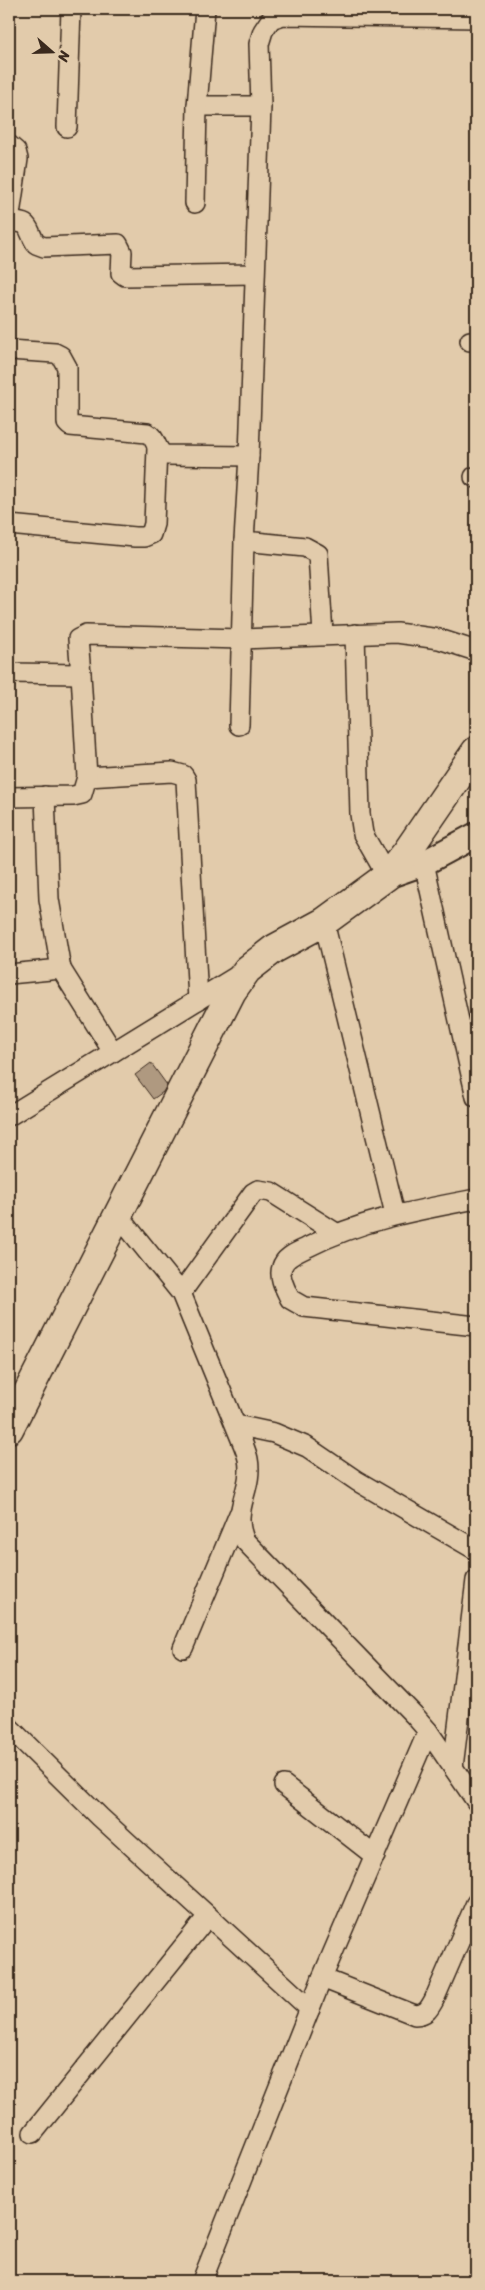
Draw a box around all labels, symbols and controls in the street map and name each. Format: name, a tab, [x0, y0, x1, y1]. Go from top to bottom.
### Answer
north arrow	[28, 28, 78, 78]
text: N	[50, 47, 77, 65]

